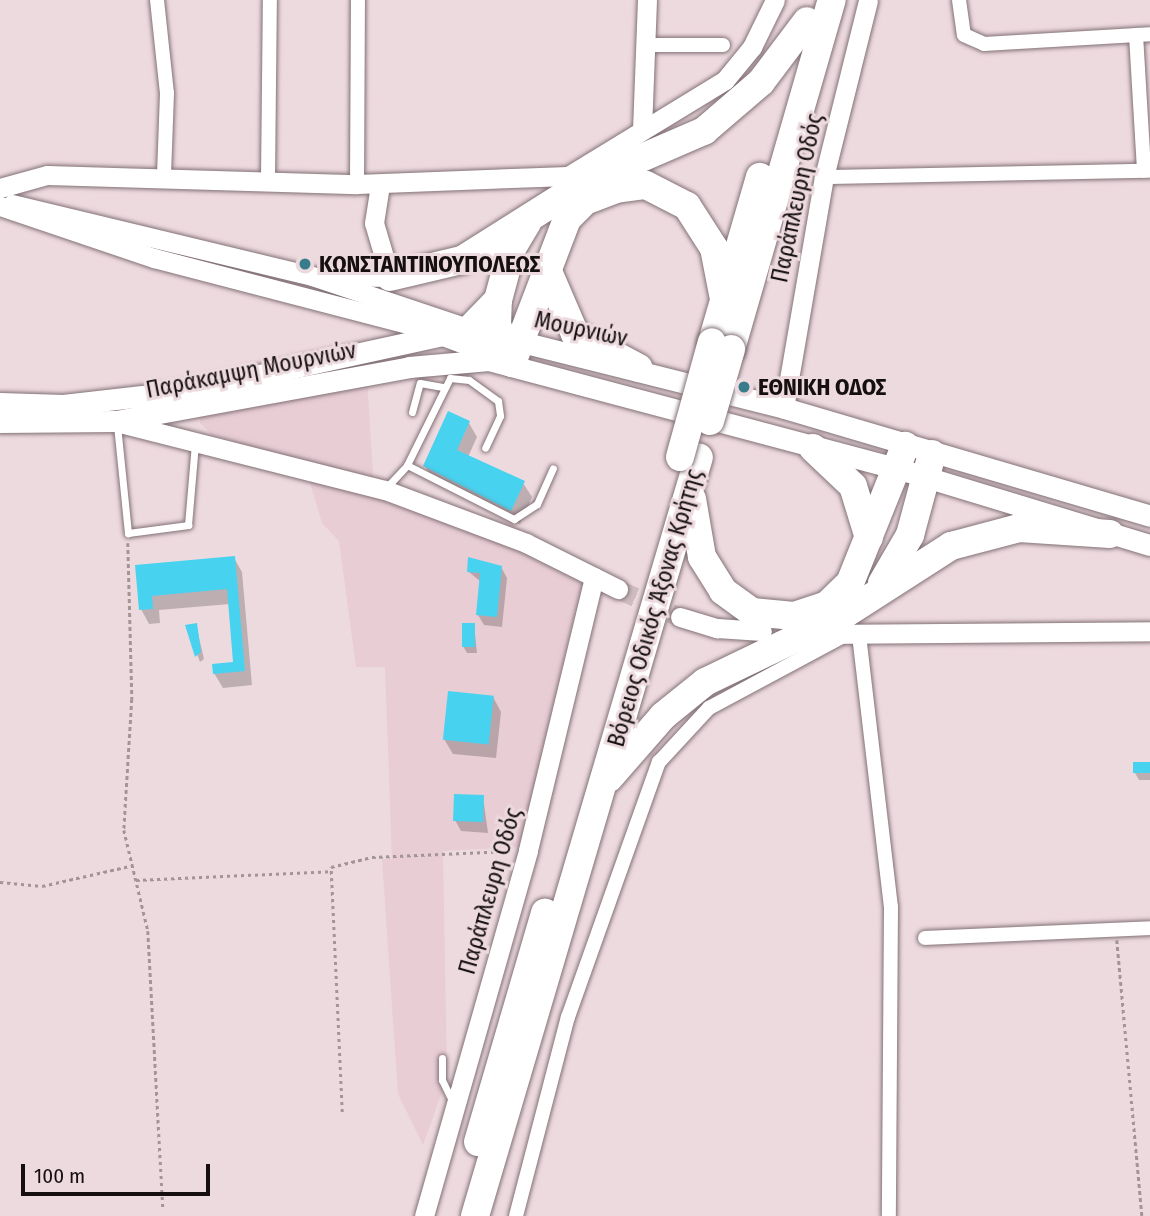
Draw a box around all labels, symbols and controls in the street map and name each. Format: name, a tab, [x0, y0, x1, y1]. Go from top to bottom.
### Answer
street label: Παράπλευρη Οδός	[766, 111, 828, 285]
place label: ΚΩΝΣΤΑΝΤΙΝΟΥΠΟΛΕΩΣ	[319, 250, 540, 278]
marker: ΚΩΝΣΤΑΝΤΙΝΟΥΠΟΛΕΩΣ	[297, 256, 313, 272]
street label: Μουρνιών	[532, 306, 630, 352]
street label: Παράκαμψη Μουρνιών	[144, 336, 358, 404]
place label: ΕΘΝΙΚΗ ΟΔΟΣ	[758, 373, 886, 401]
marker: ΕΘΝΙΚΗ ΟΔΟΣ	[736, 379, 752, 395]
street label: Βόρειος Οδικός Άξονας Κρήτης	[602, 466, 708, 750]
street label: Παράπλευρη Οδός	[453, 805, 527, 977]
scale bar	[24, 1150, 214, 1194]
text: 100 m	[34, 1163, 85, 1189]

